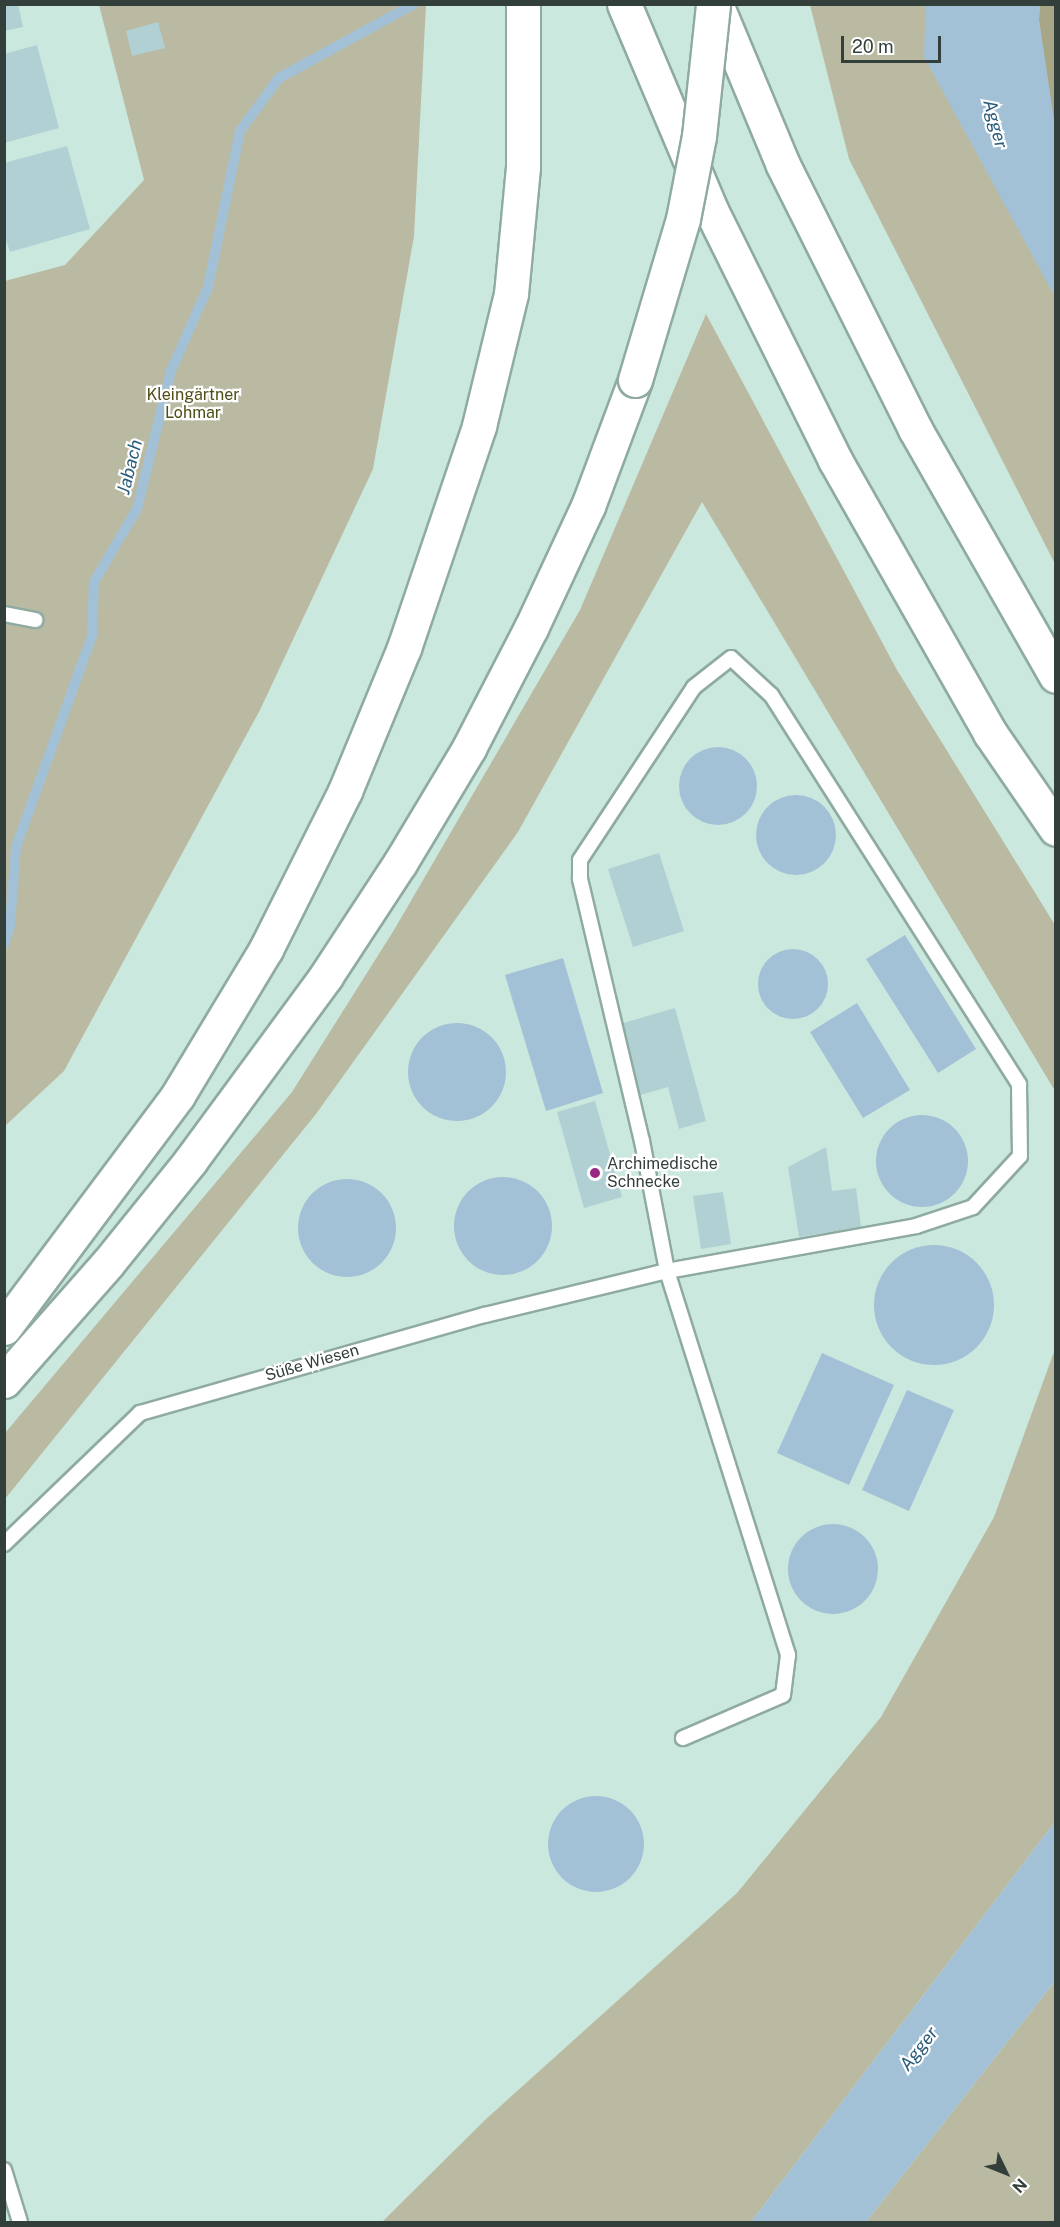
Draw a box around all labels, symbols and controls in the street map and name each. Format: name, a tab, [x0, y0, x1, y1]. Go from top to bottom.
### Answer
scale bar	[844, 24, 944, 62]
text: 20 m	[852, 36, 894, 57]
water label: Agger	[978, 97, 1012, 151]
park label: Kleingärtner Lohmar	[146, 385, 240, 423]
water label: Jabach	[113, 437, 147, 497]
place label: Archimedische Schnecke	[607, 1154, 718, 1192]
marker: Archimedische Schnecke	[588, 1166, 602, 1180]
street label: Süße Wiesen	[263, 1340, 361, 1386]
water label: Agger	[895, 2023, 943, 2075]
north arrow	[976, 2143, 1036, 2203]
text: N	[1008, 2175, 1031, 2197]

